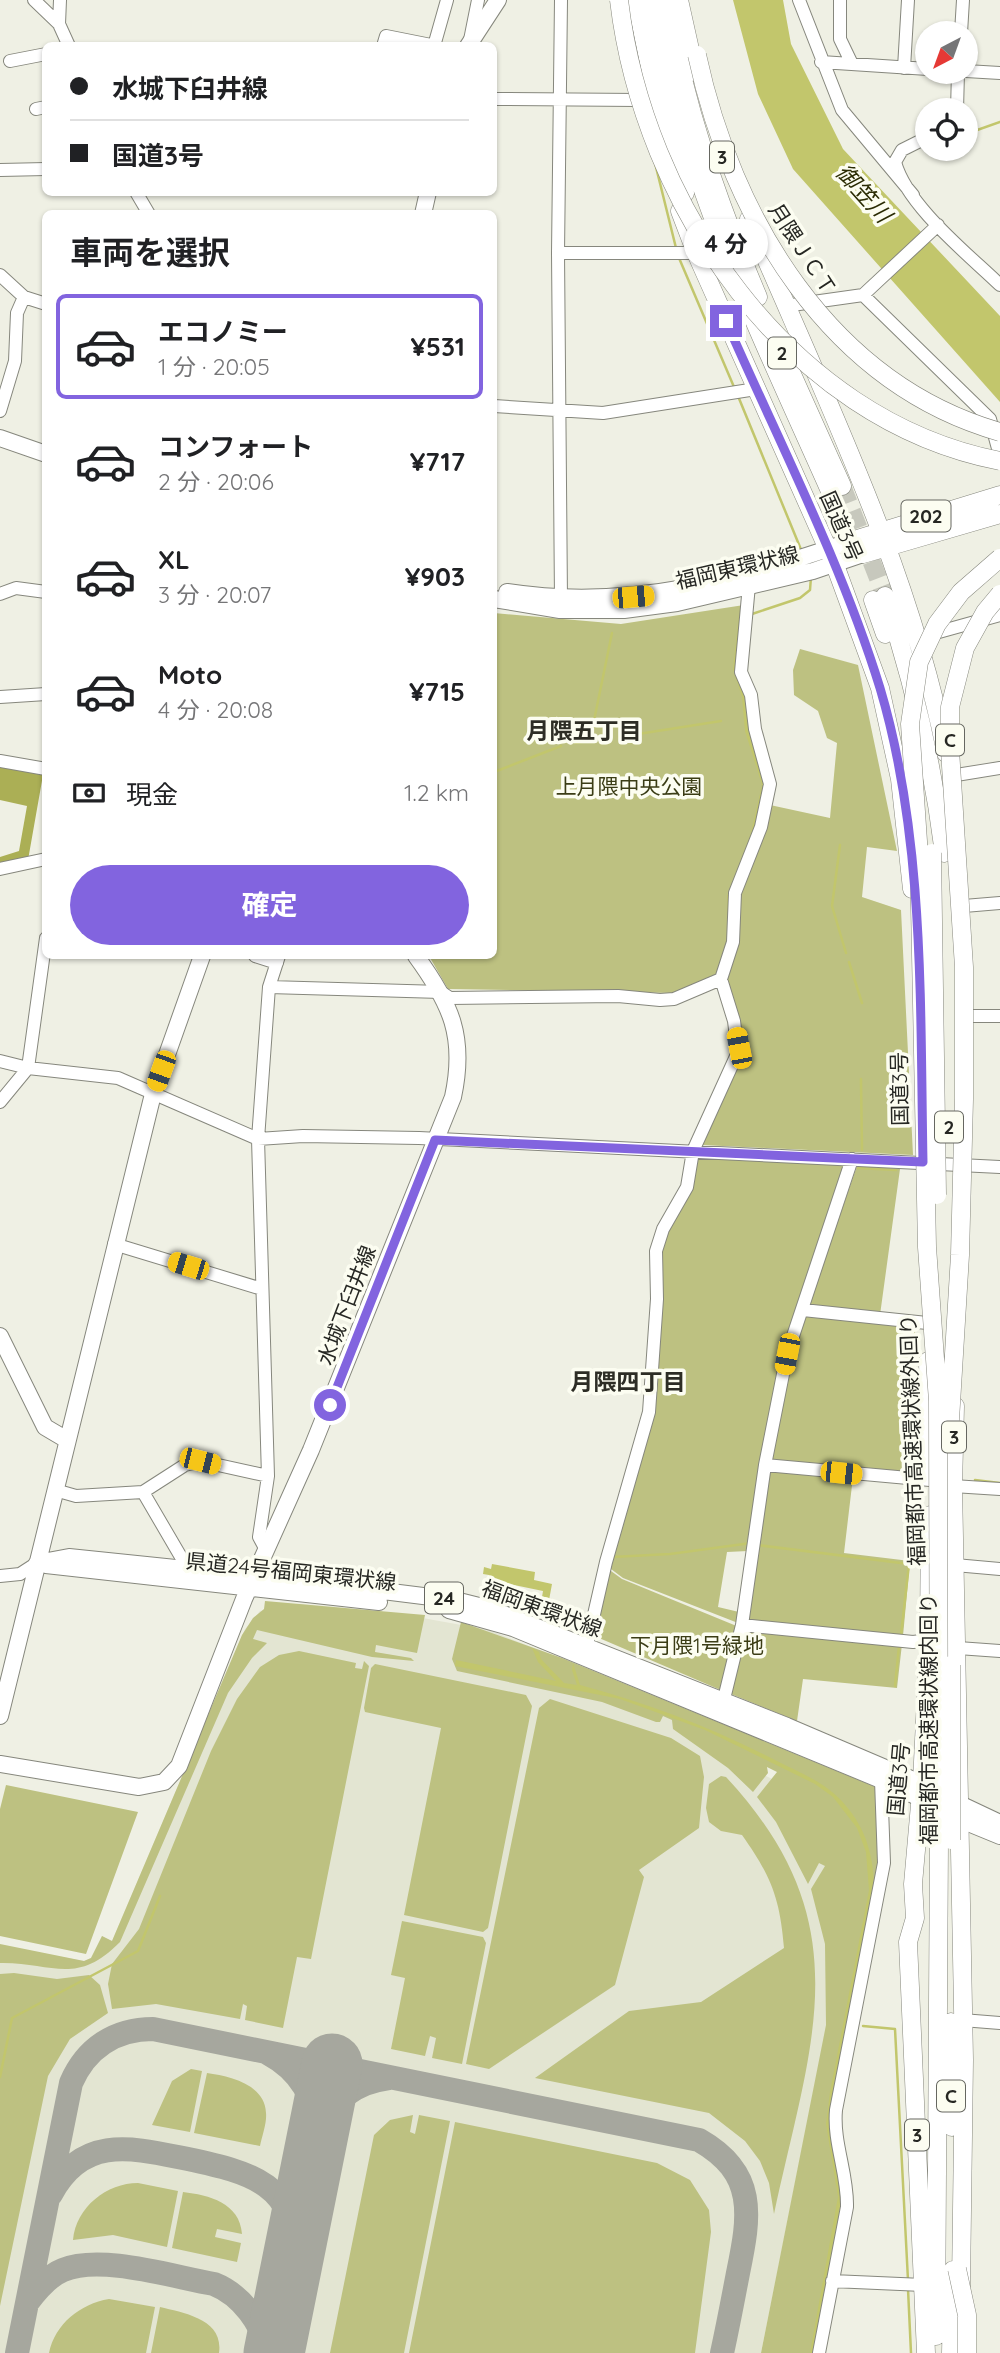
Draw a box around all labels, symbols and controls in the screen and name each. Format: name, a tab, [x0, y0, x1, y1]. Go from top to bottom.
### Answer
north arrow	[915, 21, 978, 84]
map controls	[915, 21, 978, 161]
text: 水城下臼井線	[112, 72, 268, 105]
button: locate	[915, 98, 978, 161]
text: 国道3号	[112, 139, 204, 172]
road number: 3	[710, 141, 734, 172]
water label: 御笠川	[830, 158, 900, 231]
street label: 月隈ＪＣＴ	[764, 198, 842, 300]
callout: 4 分	[684, 219, 768, 268]
text: 4 分	[705, 229, 747, 258]
text: 車両を選択	[70, 232, 230, 272]
route end	[710, 305, 742, 337]
icon: car	[74, 315, 137, 378]
text: エコノミー	[158, 315, 288, 348]
text: ¥531	[410, 330, 465, 363]
road number: 2	[768, 338, 796, 368]
text: 1 分 · 20:05	[158, 352, 270, 381]
icon: car	[74, 430, 137, 493]
text: コンフォート	[158, 430, 313, 463]
text: ¥717	[410, 445, 465, 478]
text: 2 分 · 20:06	[158, 467, 274, 496]
street label: 国道3号	[815, 487, 869, 565]
road number: 202	[902, 500, 950, 531]
street label: 福岡東環状線	[673, 540, 801, 594]
text: XL	[158, 543, 190, 576]
icon: car	[74, 545, 137, 608]
text: ¥903	[405, 560, 465, 593]
text: 3 分 · 20:07	[158, 580, 271, 609]
car	[612, 585, 655, 609]
text: Moto	[158, 658, 222, 691]
icon: car	[74, 660, 137, 723]
text: ¥715	[409, 675, 465, 708]
text: 4 分 · 20:08	[158, 695, 273, 724]
district label: 月隈五丁目	[527, 716, 642, 745]
road number: C	[936, 724, 964, 755]
park label: 上月隈中央公園	[556, 773, 703, 799]
icon: cash	[70, 774, 108, 812]
text: 現金	[126, 778, 178, 811]
text: 1.2 km	[404, 778, 469, 807]
button: 確定	[70, 865, 469, 945]
car	[725, 1025, 754, 1071]
car	[144, 1048, 179, 1094]
street label: 国道3号	[885, 1052, 913, 1126]
road number: 2	[935, 1112, 963, 1142]
street label: 水城下臼井線	[311, 1242, 381, 1368]
car	[165, 1250, 212, 1282]
street label: 福岡都市高速環状線外回り	[895, 1314, 929, 1566]
car	[773, 1331, 802, 1377]
district label: 月隈四丁目	[571, 1367, 686, 1396]
route start	[314, 1389, 346, 1421]
road number: 3	[942, 1422, 966, 1452]
car	[178, 1446, 223, 1476]
car	[820, 1460, 863, 1486]
street label: 県道24号福岡東環状線	[185, 1547, 397, 1595]
street label: 福岡東環状線	[478, 1574, 606, 1642]
road number: 24	[425, 1582, 463, 1614]
street label: 福岡都市高速環状線内回り	[915, 1593, 941, 1845]
park label: 下月隈1号緑地	[630, 1632, 764, 1658]
street label: 国道3号	[882, 1741, 914, 1817]
road number: C	[937, 2080, 965, 2112]
road number: 3	[905, 2120, 929, 2150]

